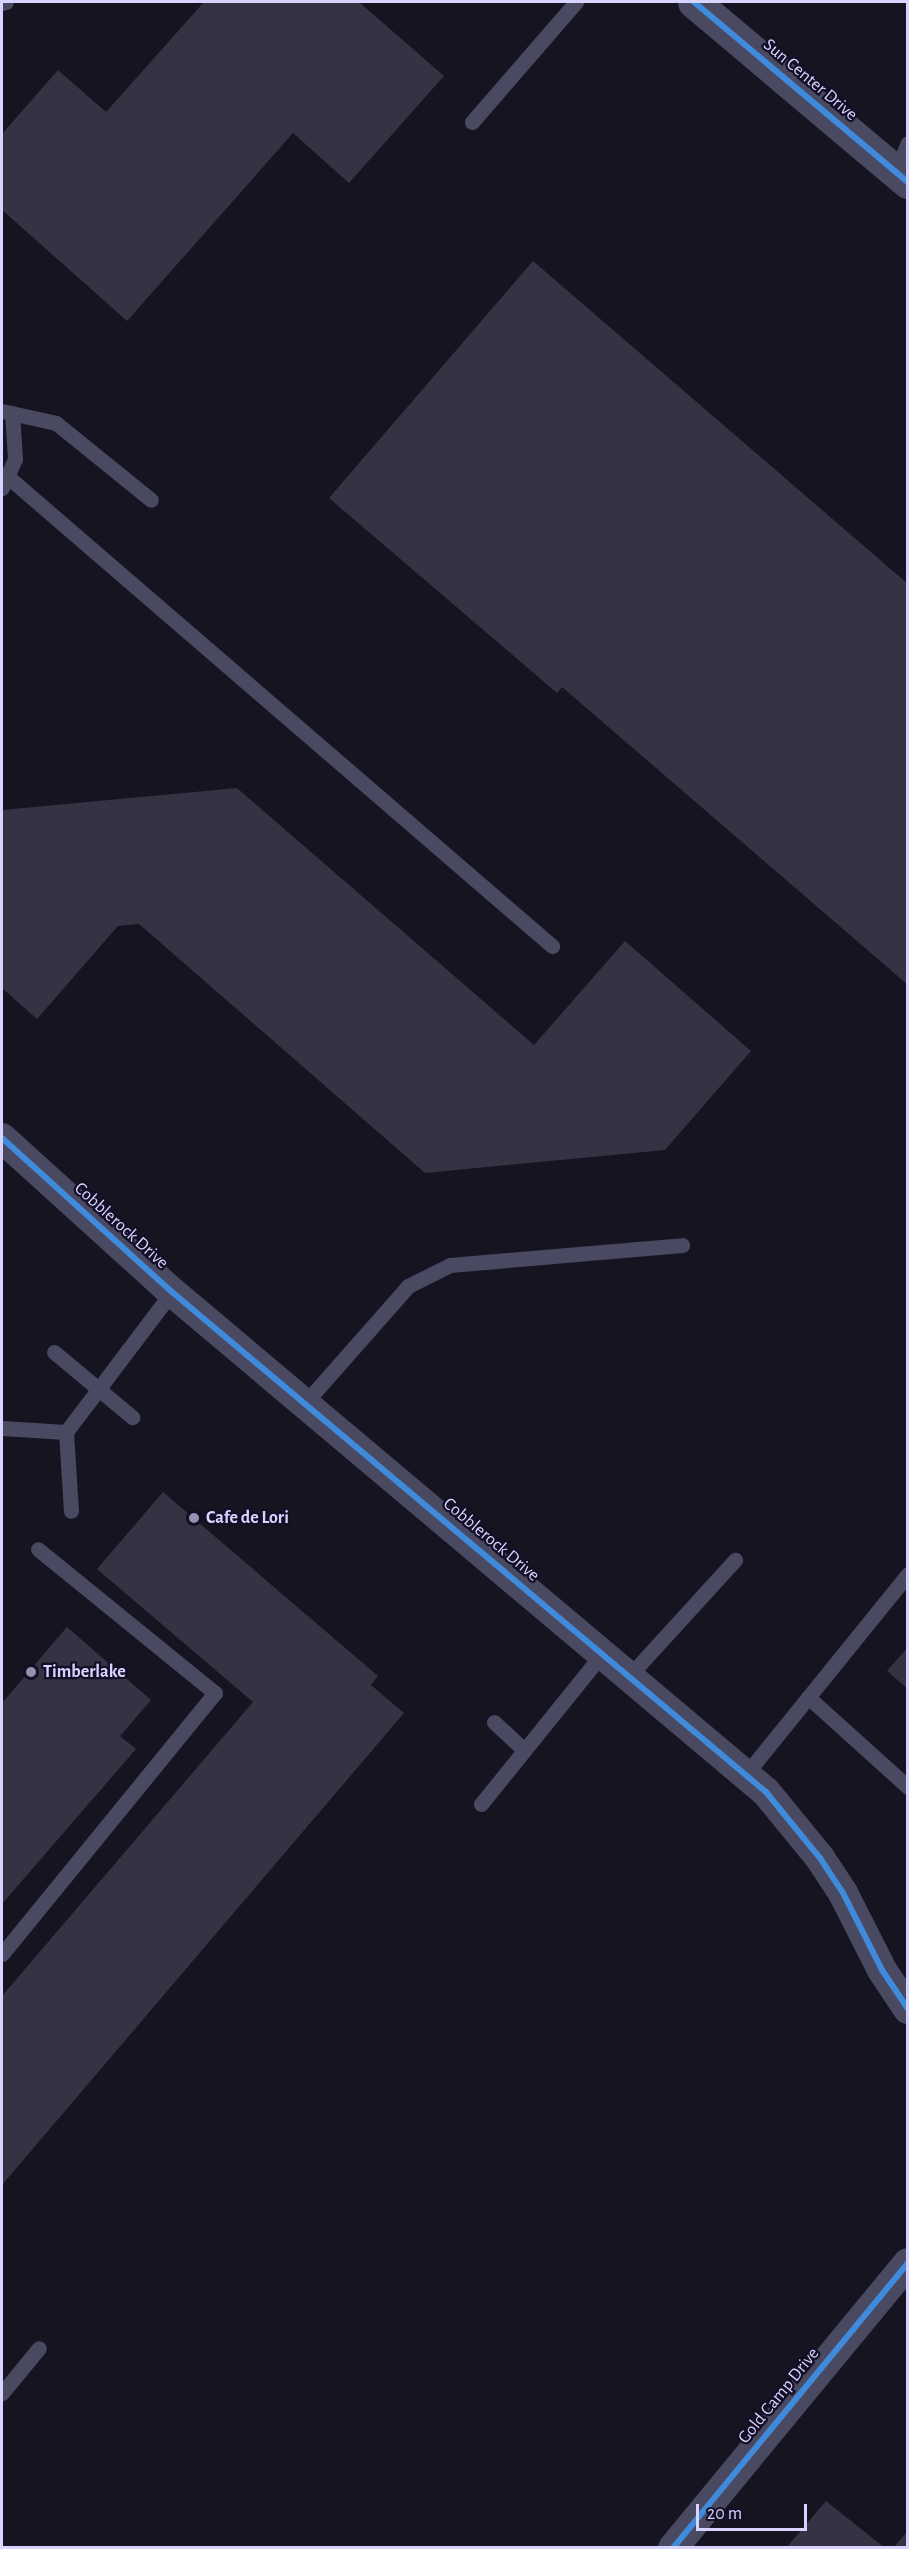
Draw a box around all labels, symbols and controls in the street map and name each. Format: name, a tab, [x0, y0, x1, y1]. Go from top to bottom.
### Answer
street label: Sun Center Drive	[758, 34, 862, 126]
street label: Cobblerock Drive	[69, 1178, 173, 1274]
street label: Cobblerock Drive	[438, 1493, 544, 1587]
place label: Cafe de Lori	[206, 1507, 289, 1529]
marker: Cafe de Lori	[187, 1511, 201, 1525]
place label: Timberlake	[43, 1661, 126, 1683]
marker: Timberlake	[24, 1665, 38, 1679]
street label: Gold Camp Drive	[734, 2344, 824, 2448]
scale bar	[699, 2492, 810, 2530]
text: 20 m	[707, 2505, 742, 2523]

